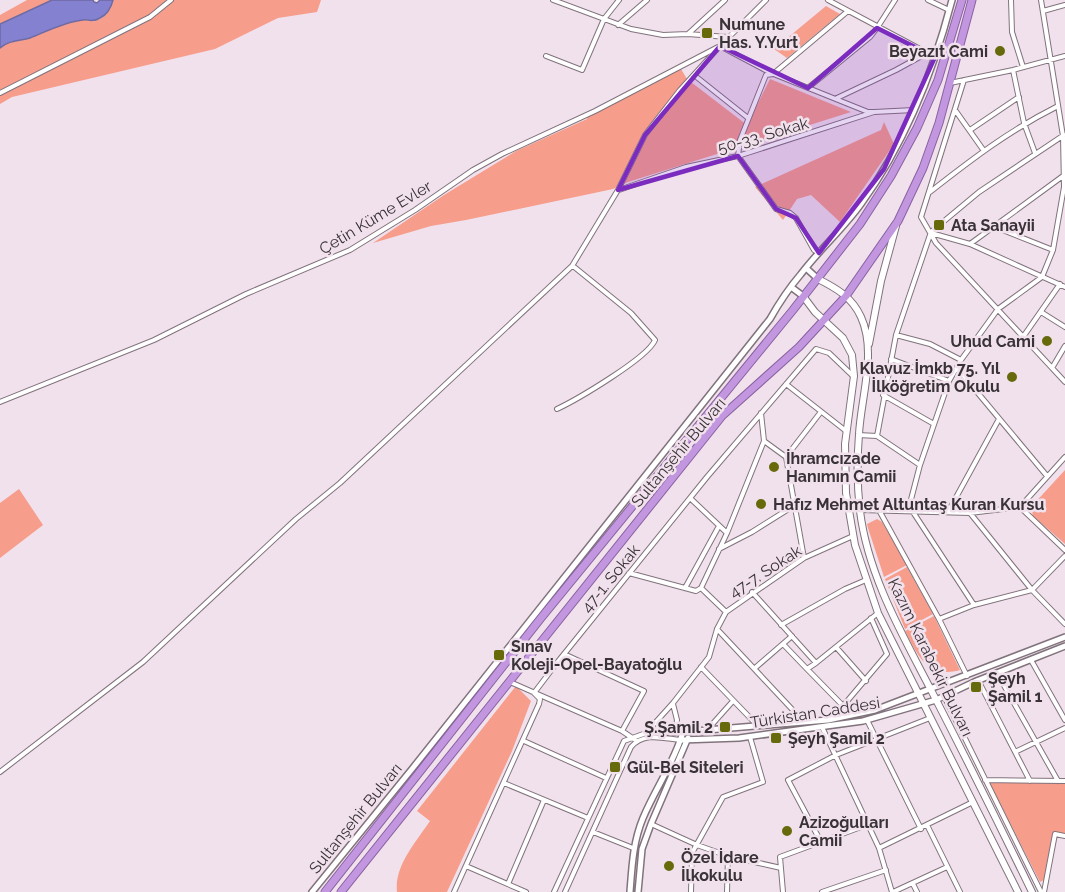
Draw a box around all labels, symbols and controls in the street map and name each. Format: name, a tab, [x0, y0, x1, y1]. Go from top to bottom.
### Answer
place label: Numune Has. Y.Yurt	[719, 15, 798, 52]
marker: Numune Has. Y.Yurt	[700, 26, 714, 40]
place label: Beyazıt Cami	[889, 42, 988, 61]
marker: Beyazıt Cami	[993, 44, 1007, 58]
street label: 50-33. Sokak	[715, 113, 811, 158]
street label: Çetin Küme Evler	[316, 176, 435, 258]
place label: Ata Sanayii	[951, 216, 1035, 235]
marker: Ata Sanayii	[932, 218, 946, 232]
place label: Uhud Cami	[950, 332, 1035, 351]
marker: Uhud Cami	[1040, 334, 1054, 348]
place label: Klavuz İmkb 75. Yıl İlköğretim Okulu	[859, 358, 1001, 396]
marker: Klavuz İmkb 75. Yıl İlköğretim Okulu	[1005, 370, 1019, 384]
street label: Sultanşehir Bulvarı	[627, 394, 730, 511]
place label: İhramcızade Hanımın Camii	[786, 448, 896, 486]
marker: İhramcızade Hanımın Camii	[767, 460, 781, 474]
place label: Hafız Mehmet Altuntaş Kuran Kursu	[773, 495, 1045, 514]
marker: Hafız Mehmet Altuntaş Kuran Kursu	[754, 497, 768, 511]
street label: 47-1. Sokak	[577, 540, 644, 616]
street label: 47-7. Sokak	[726, 541, 805, 602]
street label: Kazım Karabekir Bulvarı	[884, 575, 977, 739]
place label: Sınav Koleji-Opel-Bayatoğlu	[511, 637, 682, 674]
marker: Sınav Koleji-Opel-Bayatoğlu	[492, 648, 506, 662]
place label: Şeyh Şamil 1	[988, 669, 1042, 706]
marker: Şeyh Şamil 1	[969, 680, 983, 694]
street label: Türkistan Caddesi	[749, 693, 881, 732]
place label: Ş.Şamil 2	[644, 718, 713, 737]
marker: Ş.Şamil 2	[718, 720, 732, 734]
place label: Şeyh Şamil 2	[788, 729, 885, 748]
marker: Şeyh Şamil 2	[769, 731, 783, 745]
place label: Gül-Bel Siteleri	[627, 758, 744, 777]
street label: Sultanşehir Bulvarı	[305, 759, 406, 877]
marker: Gül-Bel Siteleri	[608, 760, 622, 774]
place label: Azizoğulları Camii	[799, 813, 889, 850]
marker: Azizoğulları Camii	[780, 824, 794, 838]
place label: Özel İdare İlkokulu	[681, 847, 759, 885]
marker: Özel İdare İlkokulu	[662, 859, 676, 873]

